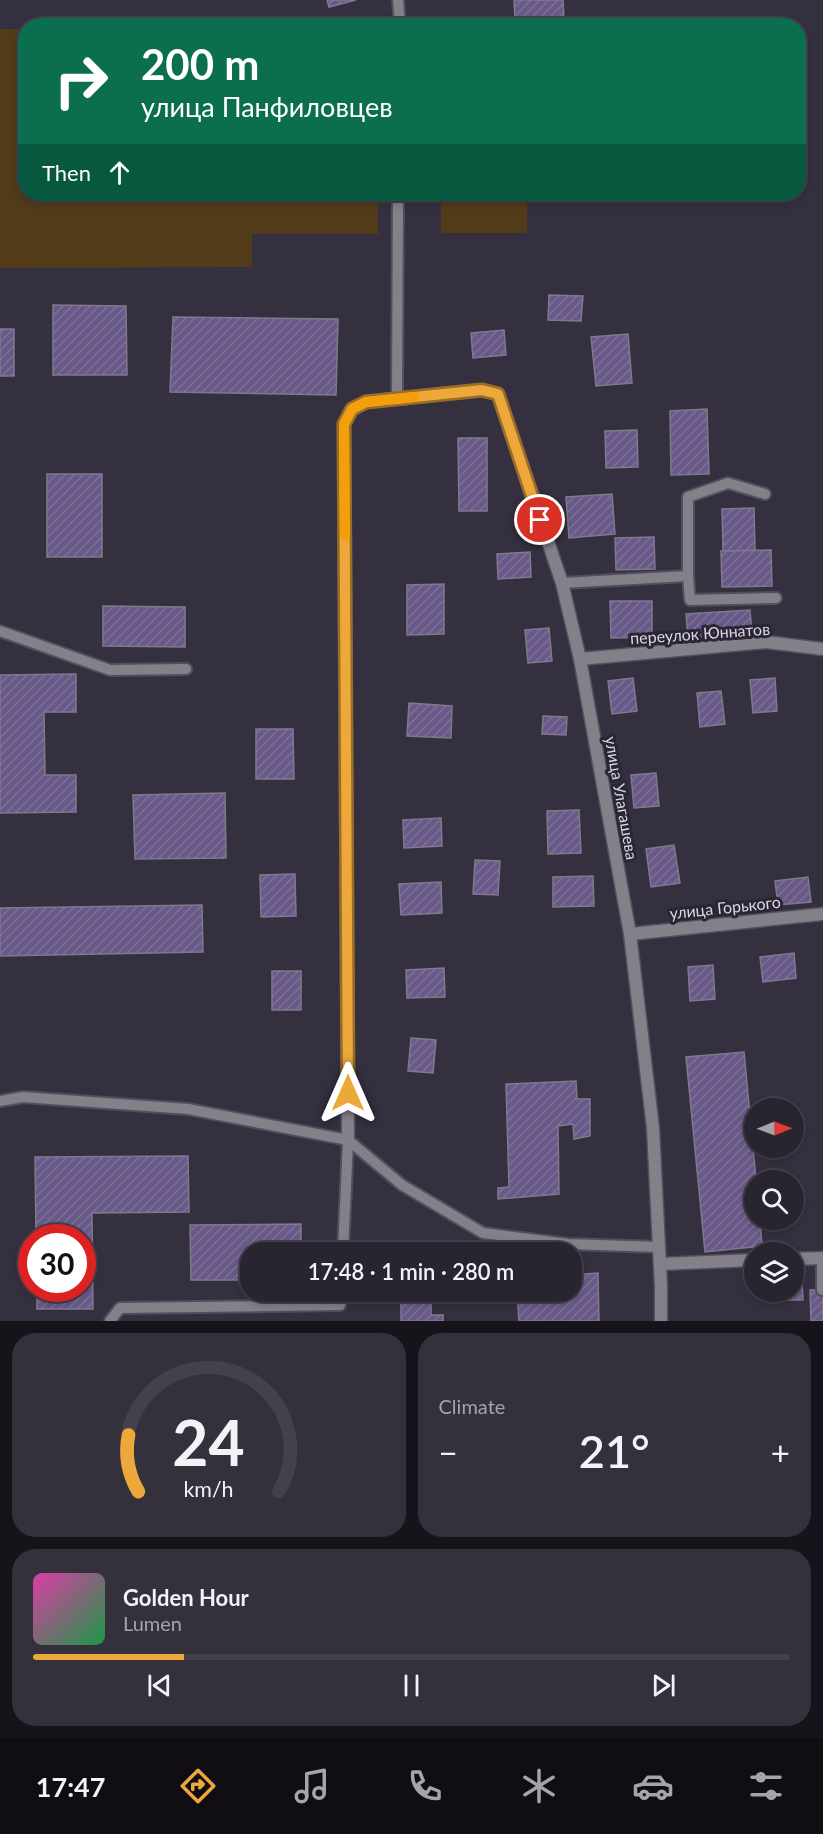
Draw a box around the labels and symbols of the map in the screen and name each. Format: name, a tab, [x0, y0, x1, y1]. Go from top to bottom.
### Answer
pin	[514, 494, 565, 545]
street label: переулок Юннатов	[629, 619, 771, 647]
street label: улица Улагашева	[602, 735, 642, 861]
street label: улица Горького	[668, 892, 782, 922]
position arrow	[316, 1061, 380, 1125]
north arrow	[744, 1098, 804, 1158]
speed limit sign: 30	[18, 1224, 96, 1302]

